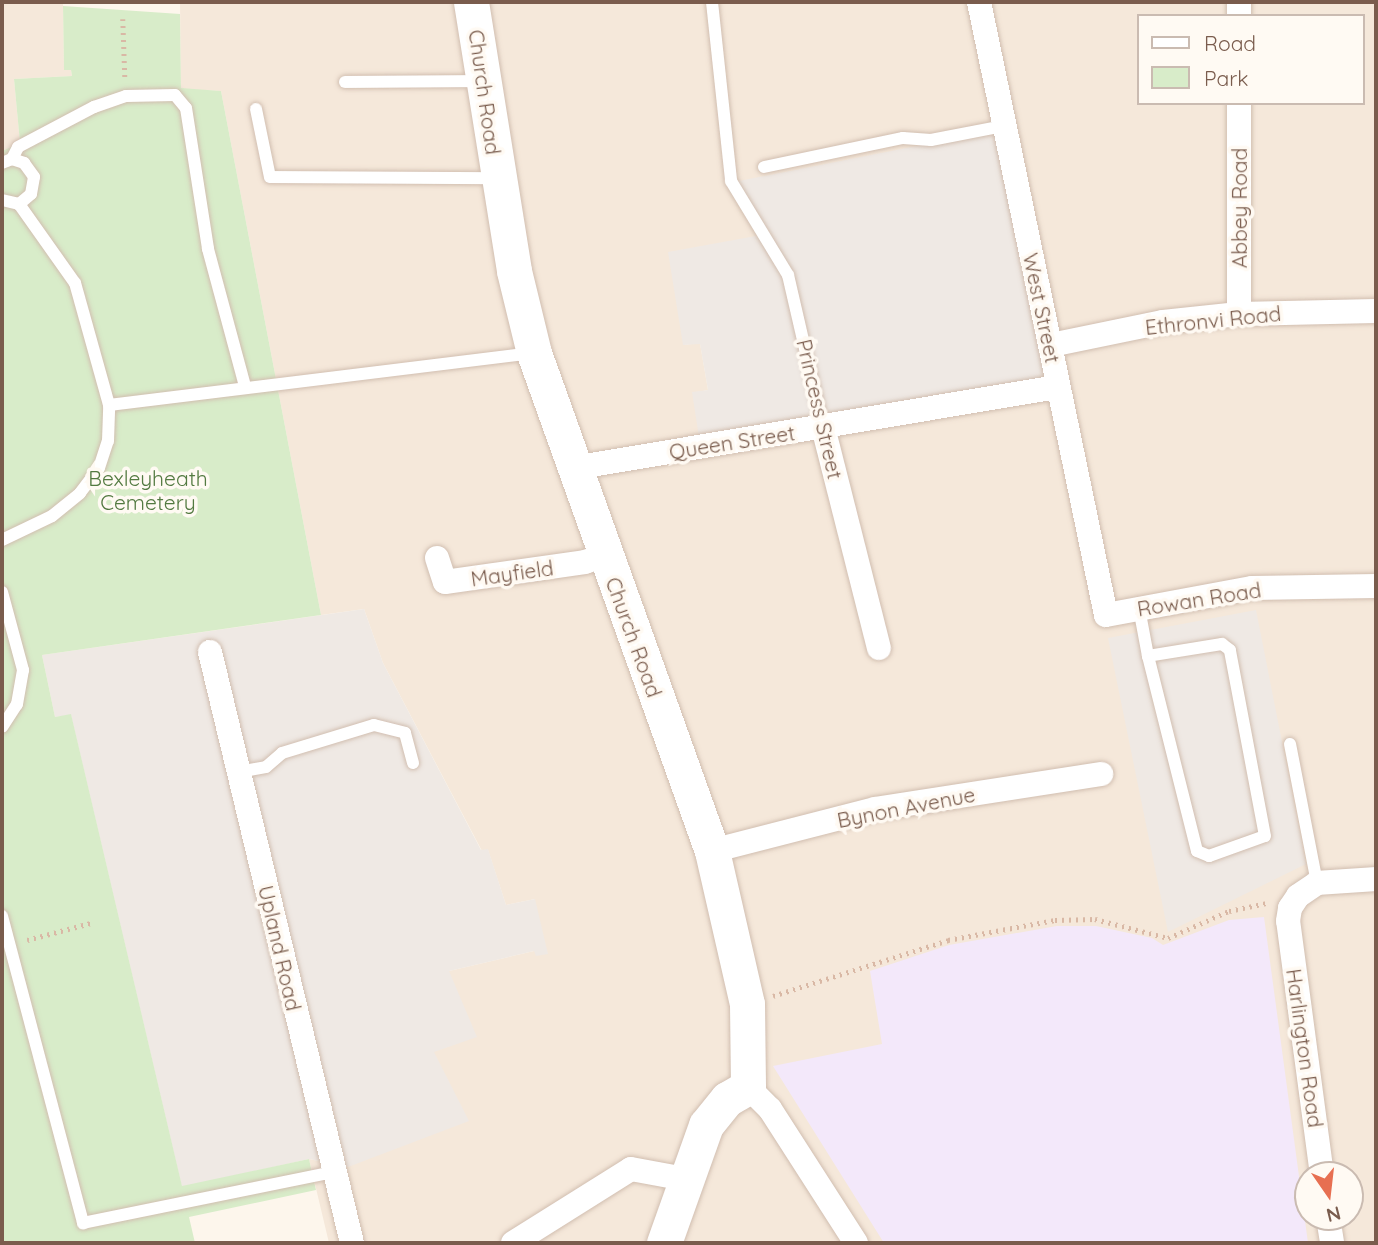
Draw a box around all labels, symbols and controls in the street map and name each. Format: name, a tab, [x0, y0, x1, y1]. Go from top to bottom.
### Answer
legend	[1136, 14, 1364, 105]
street label: Church Road	[464, 28, 506, 156]
text: Road	[1204, 30, 1256, 56]
text: Park	[1204, 65, 1248, 91]
street label: Abbey Road	[1226, 148, 1252, 268]
street label: West Street	[1018, 251, 1066, 365]
street label: Ethronvi Road	[1144, 300, 1282, 340]
street label: Princess Street	[792, 337, 848, 481]
street label: Queen Street	[667, 420, 797, 464]
park label: Bexleyheath Cemetery	[88, 465, 208, 515]
street label: Mayfield	[469, 555, 555, 591]
street label: Church Road	[601, 574, 667, 700]
street label: Rowan Road	[1135, 577, 1263, 621]
street label: Bynon Avenue	[835, 781, 977, 833]
street label: Upland Road	[253, 883, 307, 1013]
street label: Harlington Road	[1281, 967, 1329, 1129]
north arrow	[1294, 1161, 1364, 1231]
text: N	[1324, 1201, 1343, 1228]

